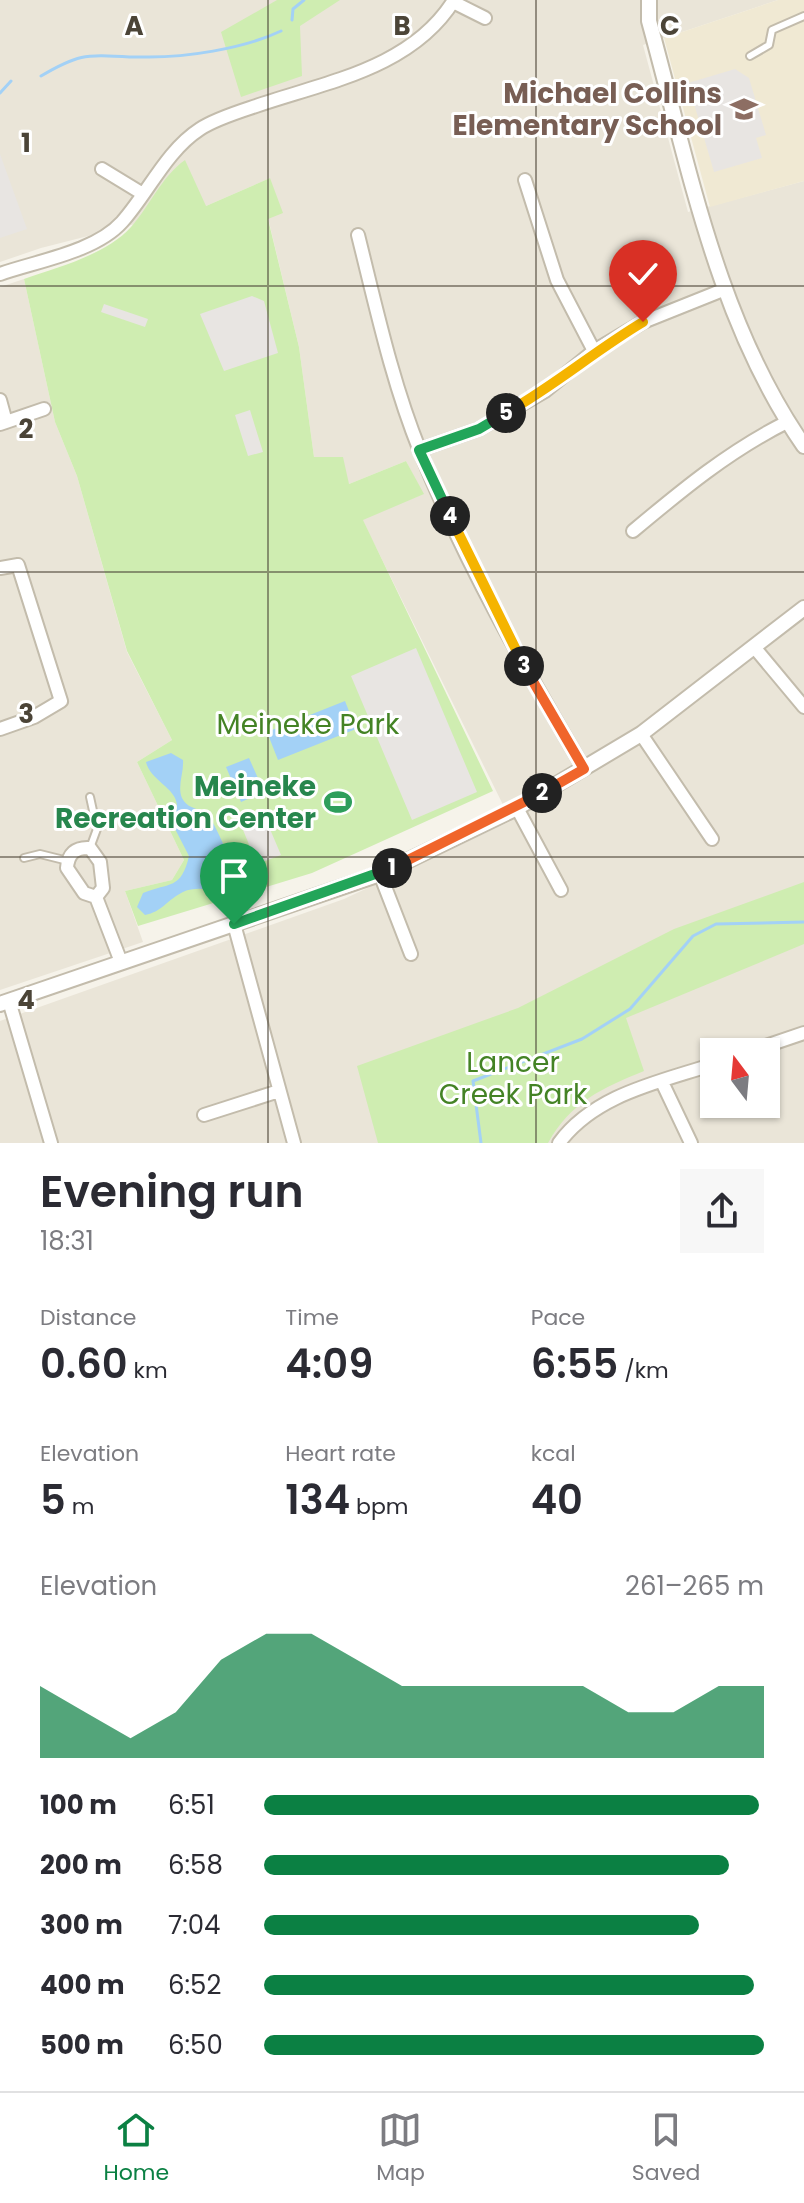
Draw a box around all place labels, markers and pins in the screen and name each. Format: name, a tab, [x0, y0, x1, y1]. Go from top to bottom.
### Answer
place label: Michael Collins Elementary School	[453, 74, 722, 145]
school or university icon: Michael Collins Elementary School	[729, 94, 759, 124]
pin	[609, 240, 677, 322]
pin: 5	[486, 393, 526, 433]
pin: 4	[430, 496, 470, 536]
pin: 3	[504, 646, 544, 686]
place label: Meineke Recreation Center	[55, 767, 316, 838]
pin: 2	[522, 773, 562, 813]
sports icon: Meineke Recreation Center	[323, 787, 353, 817]
pin	[200, 842, 268, 924]
pin: 1	[372, 848, 412, 888]

